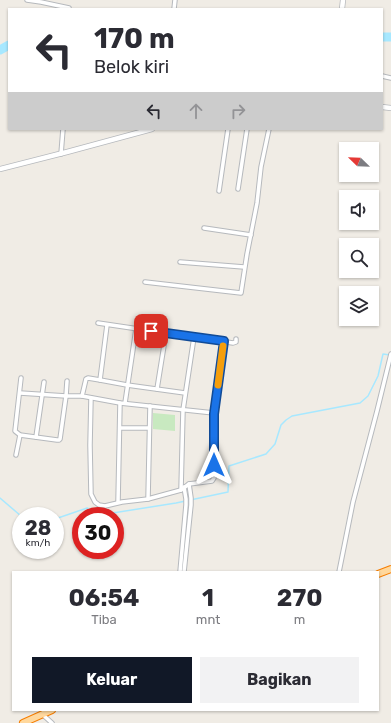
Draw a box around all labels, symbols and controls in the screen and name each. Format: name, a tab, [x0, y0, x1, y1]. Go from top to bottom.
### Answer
text: 170 m	[94, 22, 175, 55]
icon: left	[28, 24, 80, 76]
text: Belok kiri	[94, 56, 169, 78]
icon: left	[143, 100, 165, 122]
icon: ahead	[185, 100, 207, 122]
icon: right	[227, 100, 249, 122]
north arrow	[339, 142, 379, 182]
map controls	[339, 142, 379, 326]
button: sound	[339, 190, 379, 230]
button: search	[339, 238, 379, 278]
button: layers	[339, 286, 379, 326]
pin	[134, 314, 168, 348]
icon: arrive	[140, 320, 162, 342]
position arrow	[193, 444, 235, 486]
speed limit sign: 30	[72, 507, 124, 559]
text: 28	[25, 516, 51, 540]
text: km/h	[26, 537, 50, 549]
text: 06:54	[69, 584, 139, 612]
text: 1	[202, 584, 214, 612]
text: 270	[277, 584, 322, 612]
text: Tiba	[91, 612, 117, 627]
text: mnt	[196, 612, 220, 627]
text: m	[294, 612, 305, 627]
button: Keluar	[32, 657, 192, 703]
button: Bagikan	[200, 657, 359, 703]

